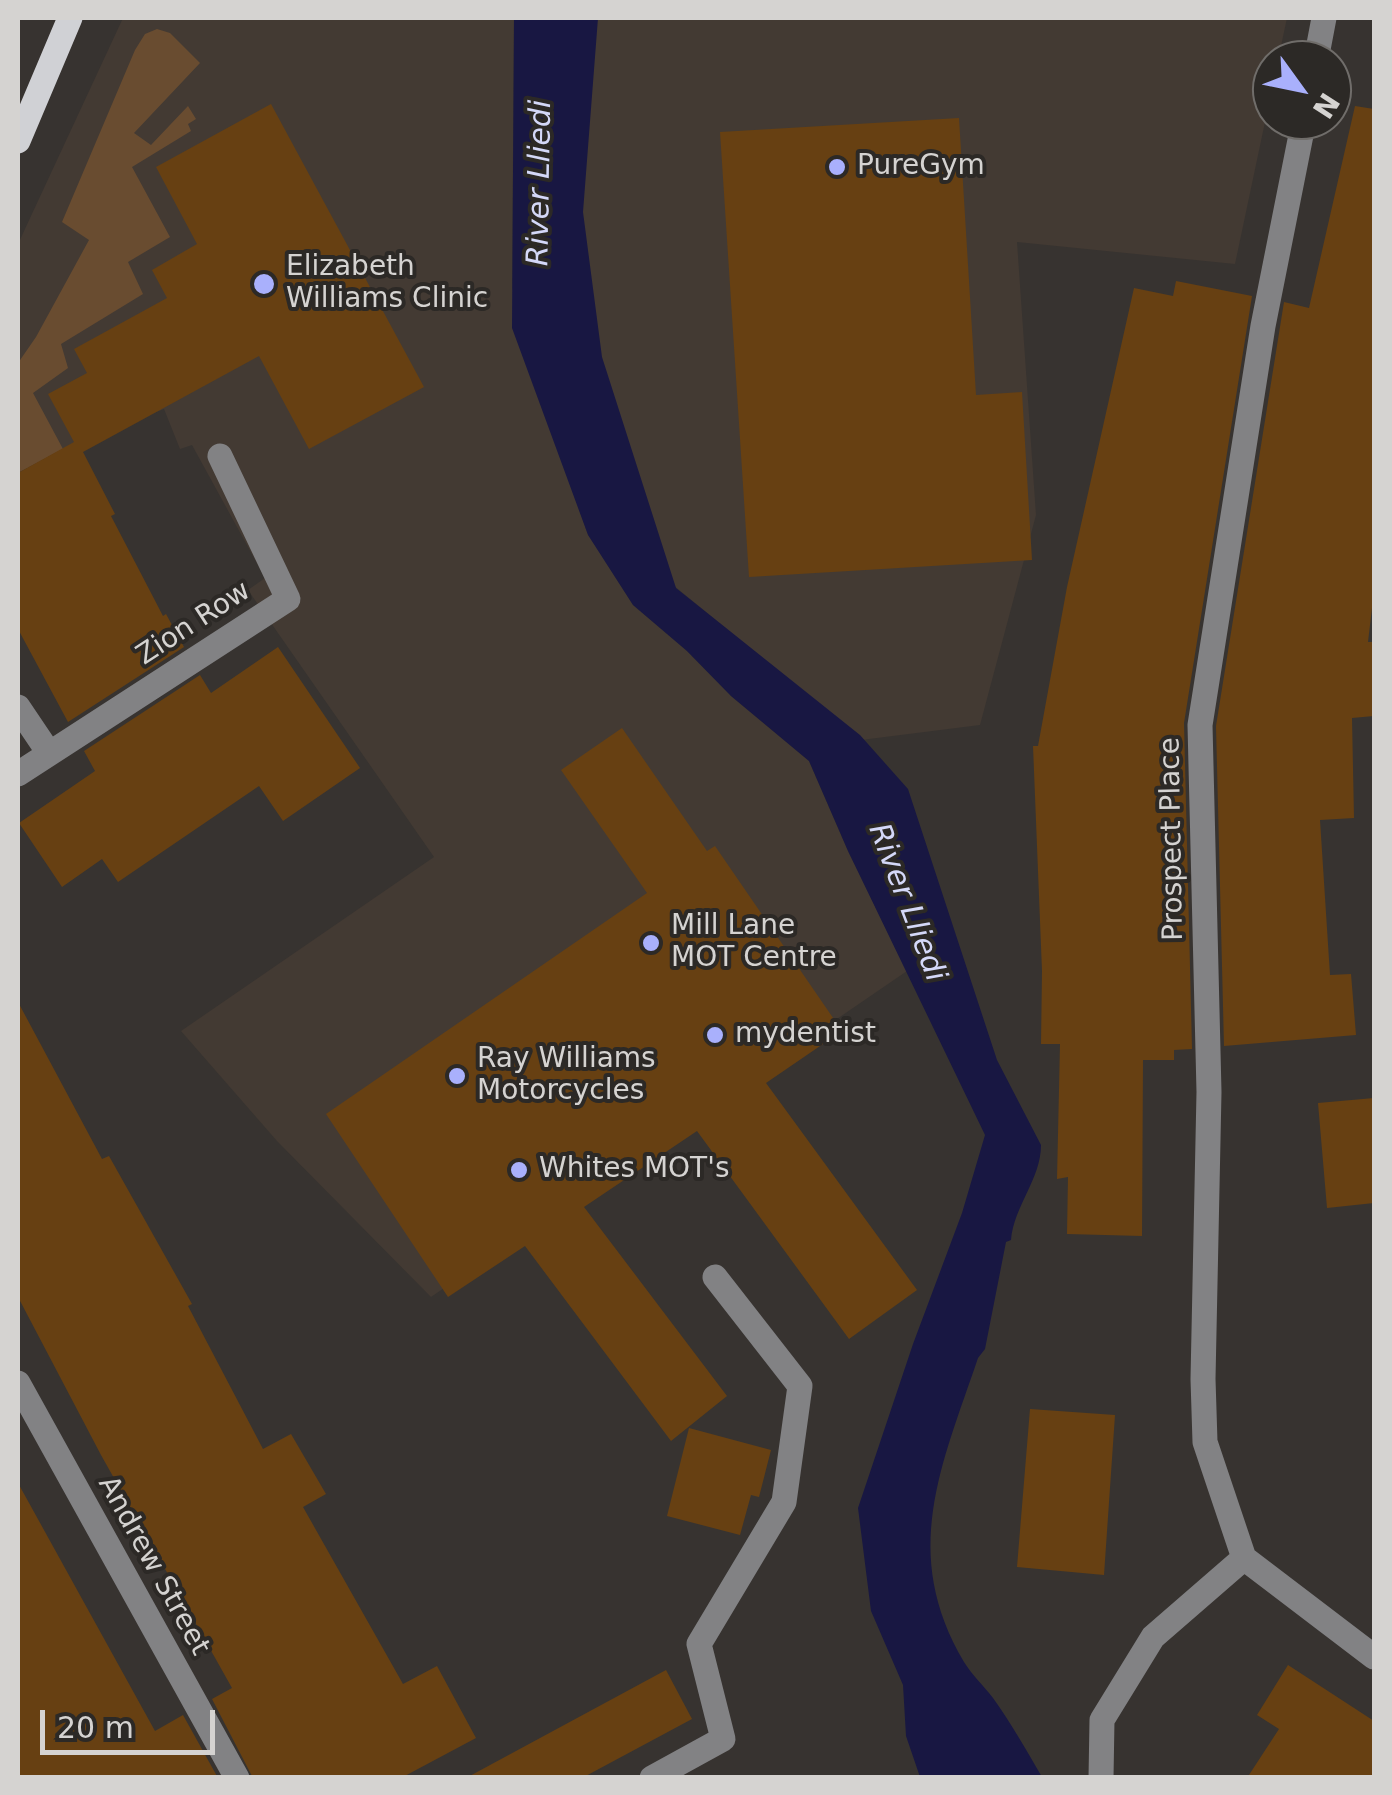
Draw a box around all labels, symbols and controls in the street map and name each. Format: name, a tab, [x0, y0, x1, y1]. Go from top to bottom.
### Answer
north arrow	[1252, 40, 1352, 140]
text: N	[1306, 87, 1346, 124]
water label: River Lliedi	[522, 99, 560, 267]
place label: PureGym	[857, 150, 985, 184]
marker: PureGym	[826, 156, 848, 178]
place label: Elizabeth Williams Clinic	[286, 251, 488, 317]
marker: Elizabeth Williams Clinic	[251, 271, 277, 297]
street label: Zion Row	[131, 575, 257, 673]
street label: Prospect Place	[1154, 737, 1192, 941]
water label: River Lliedi	[859, 819, 953, 987]
place label: Mill Lane MOT Centre	[671, 910, 837, 976]
marker: Mill Lane MOT Centre	[640, 932, 662, 954]
place label: mydentist	[735, 1018, 876, 1052]
marker: mydentist	[704, 1024, 726, 1046]
place label: Ray Williams Motorcycles	[477, 1043, 656, 1109]
marker: Ray Williams Motorcycles	[446, 1065, 468, 1087]
place label: Whites MOT's	[539, 1153, 729, 1187]
marker: Whites MOT's	[508, 1159, 530, 1181]
street label: Andrew Street	[90, 1471, 216, 1661]
scale bar	[45, 1690, 220, 1752]
text: 20 m	[57, 1710, 134, 1745]

